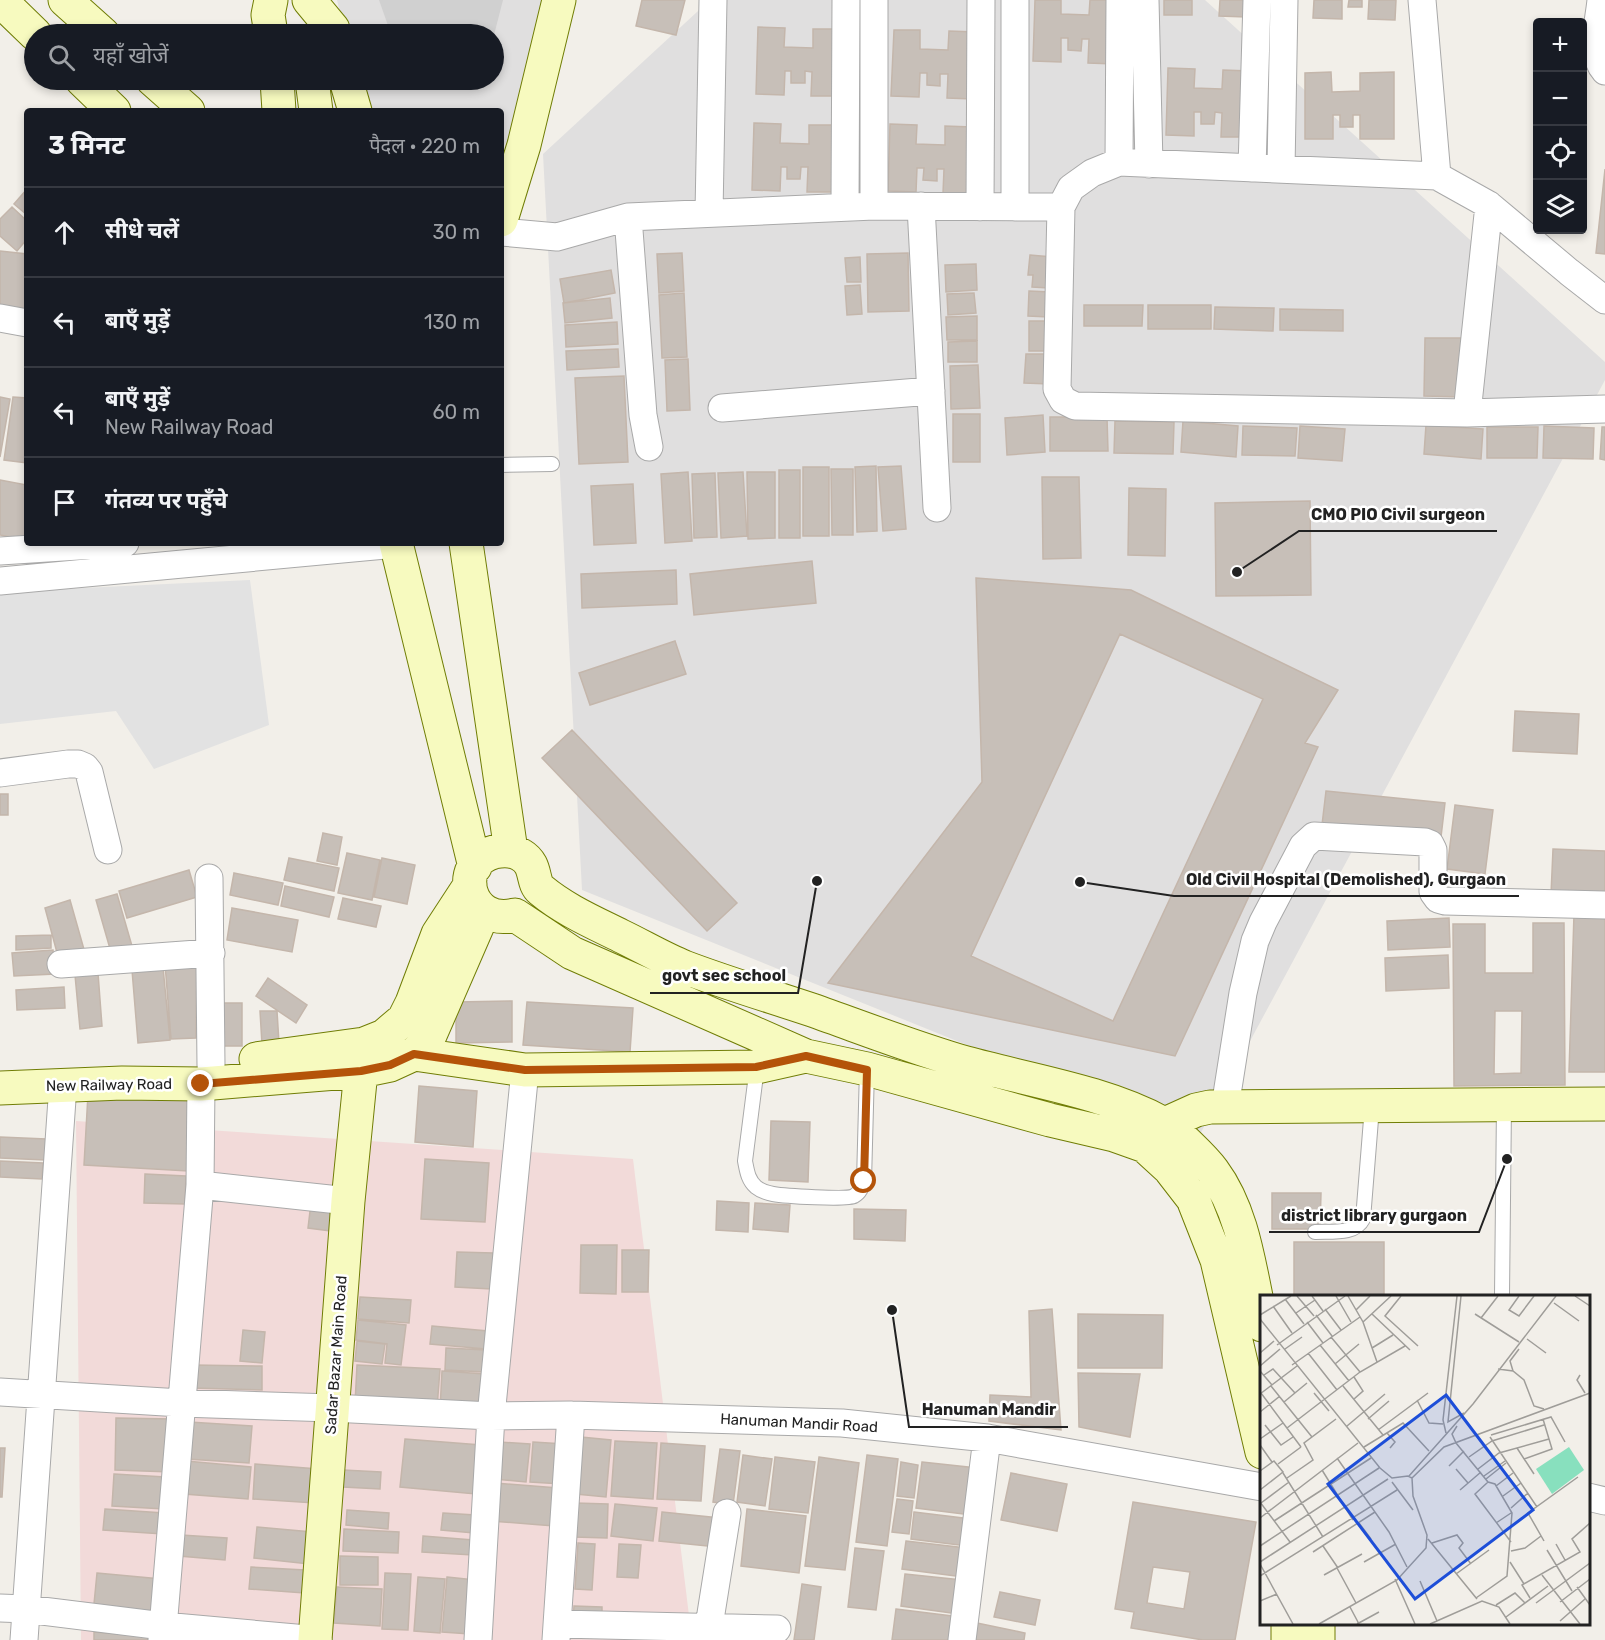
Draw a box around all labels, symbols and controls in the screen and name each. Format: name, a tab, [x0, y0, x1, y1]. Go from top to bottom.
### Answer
map controls	[1533, 18, 1587, 234]
button: +	[1533, 18, 1587, 72]
search box	[24, 24, 504, 90]
icon: search	[45, 41, 78, 74]
text: यहाँ खोजें	[93, 42, 169, 69]
button: −	[1533, 72, 1587, 126]
button: locate	[1533, 126, 1587, 180]
text: 3 मिनट	[48, 130, 125, 161]
text: पैदल · 220 m	[369, 134, 480, 158]
button: layers	[1533, 180, 1587, 234]
icon: ahead	[48, 216, 81, 249]
text: सीधे चलें	[105, 217, 179, 244]
text: 30 m	[433, 220, 480, 244]
icon: left	[48, 306, 81, 339]
text: बाएँ मुड़ें	[105, 307, 170, 334]
text: 130 m	[424, 310, 480, 334]
text: बाएँ मुड़ें	[105, 385, 170, 412]
icon: left	[48, 396, 81, 429]
text: 60 m	[433, 400, 480, 424]
text: New Railway Road	[105, 415, 274, 439]
icon: arrive	[48, 486, 81, 519]
text: गंतव्य पर पहुँचे	[105, 487, 227, 514]
callout: CMO PIO Civil surgeon	[1299, 497, 1497, 531]
text: CMO PIO Civil surgeon	[1311, 505, 1485, 524]
callout: Old Civil Hospital (Demolished), Gurgaon	[1174, 862, 1519, 896]
text: Old Civil Hospital (Demolished), Gurgaon	[1186, 870, 1506, 889]
callout: govt sec school	[650, 959, 798, 993]
text: govt sec school	[662, 966, 786, 985]
route end	[187, 1070, 213, 1096]
street label: New Railway Road	[46, 1075, 172, 1095]
route start	[850, 1167, 876, 1193]
callout: district library gurgaon	[1269, 1198, 1479, 1232]
text: district library gurgaon	[1281, 1206, 1467, 1225]
street label: Sadar Bazar Main Road	[321, 1275, 351, 1435]
inset map	[1260, 1295, 1590, 1625]
callout: Hanuman Mandir	[909, 1393, 1068, 1427]
text: Hanuman Mandir	[922, 1400, 1057, 1419]
street label: Hanuman Mandir Road	[720, 1410, 878, 1436]

